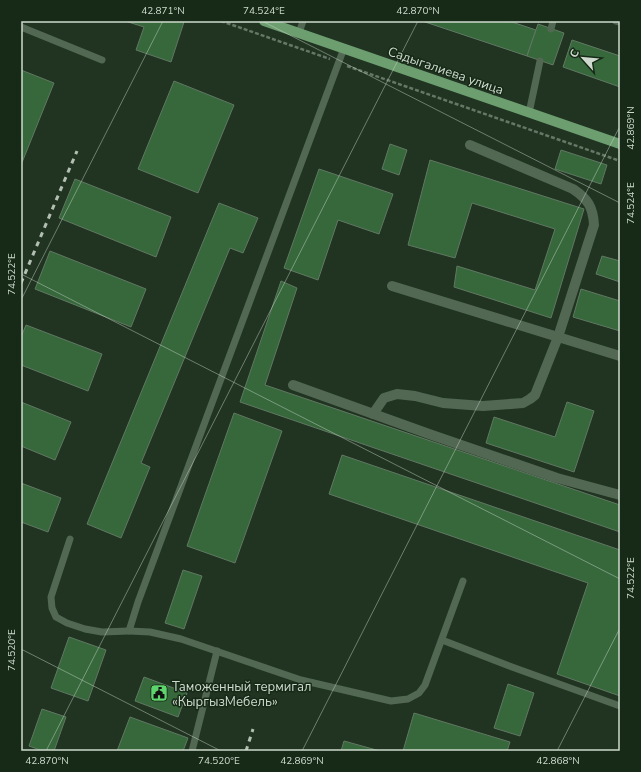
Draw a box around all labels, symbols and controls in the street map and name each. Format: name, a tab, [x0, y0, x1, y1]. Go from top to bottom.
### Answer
text: 42.871°N	[141, 4, 185, 18]
text: 74.524°E	[243, 4, 285, 18]
text: 42.870°N	[396, 4, 440, 18]
north arrow	[563, 38, 603, 78]
street label: Садыгалиева улица	[385, 43, 506, 99]
text: С	[566, 46, 583, 60]
text: 42.869°N	[624, 106, 638, 150]
text: 74.524°E	[624, 182, 638, 224]
text: 74.522°E	[5, 253, 19, 295]
text: 74.522°E	[624, 557, 638, 599]
text: 74.520°E	[5, 629, 19, 671]
place label: Таможенный термигал «КыргызМебель»	[172, 678, 312, 711]
public building icon: Таможенный термигал «КыргызМебель»	[149, 683, 169, 703]
text: 42.870°N	[25, 754, 69, 768]
text: 74.520°E	[198, 754, 240, 768]
text: 42.869°N	[280, 754, 324, 768]
text: 42.868°N	[536, 754, 580, 768]

